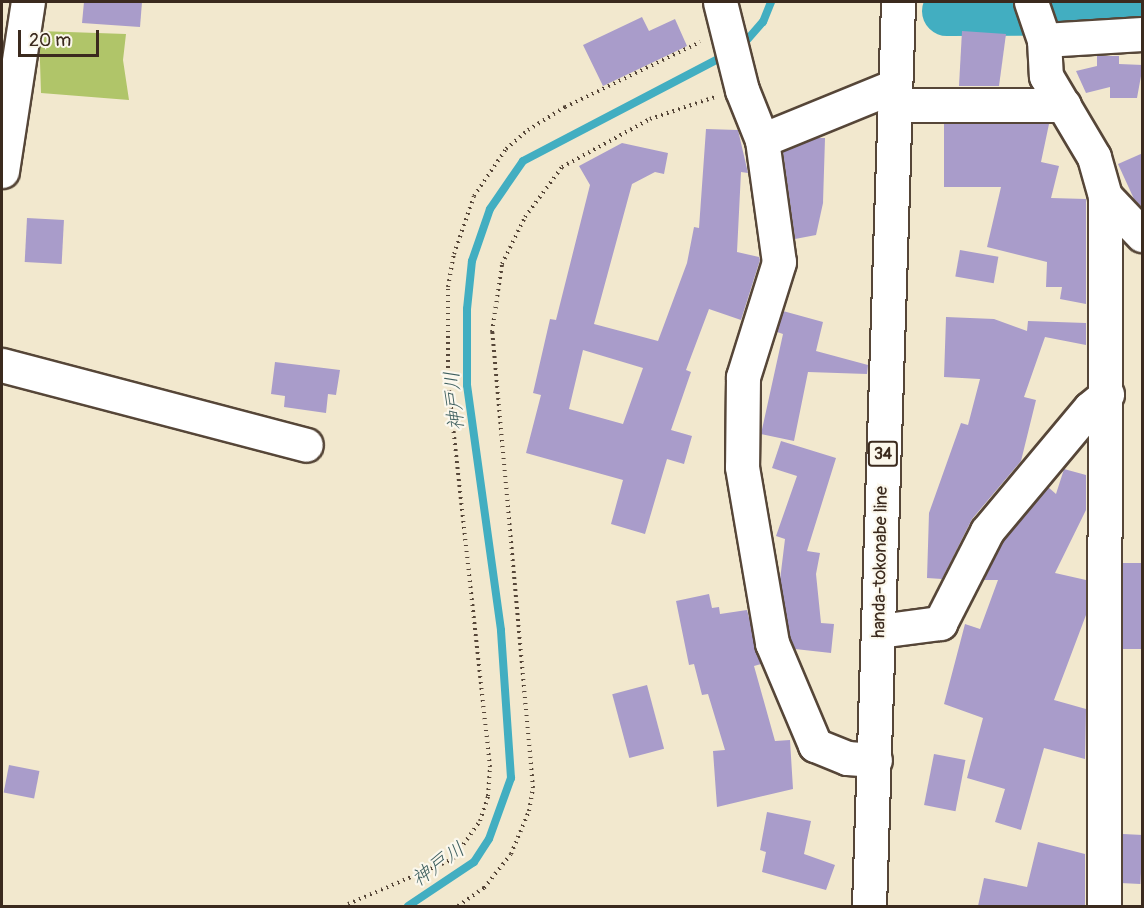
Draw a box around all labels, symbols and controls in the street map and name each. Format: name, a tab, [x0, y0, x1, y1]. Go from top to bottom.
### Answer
scale bar	[21, 18, 102, 56]
text: 20 m	[29, 29, 71, 52]
water label: 神戸川	[439, 370, 469, 432]
road number: 34	[866, 441, 900, 467]
street label: handa-tokonabe line	[869, 486, 893, 638]
water label: 神戸川	[407, 837, 469, 891]

